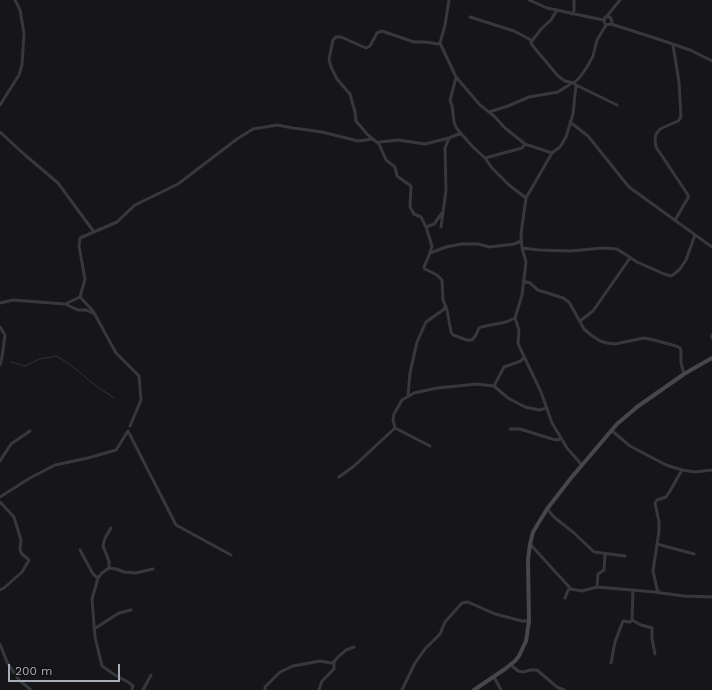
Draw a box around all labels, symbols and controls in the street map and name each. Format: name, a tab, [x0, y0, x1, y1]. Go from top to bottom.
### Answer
scale bar	[10, 656, 122, 682]
text: 200 m	[15, 664, 52, 678]

